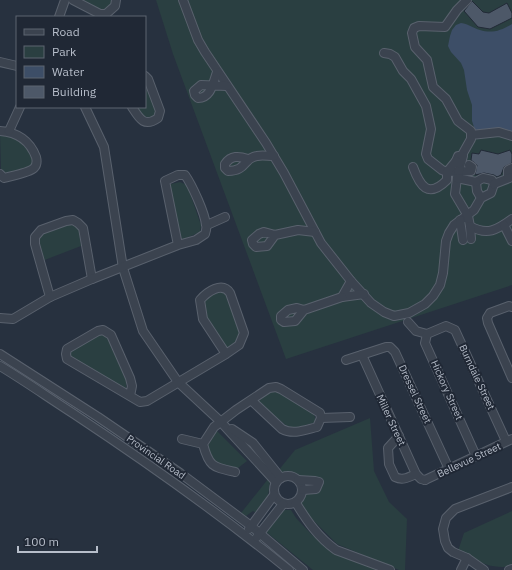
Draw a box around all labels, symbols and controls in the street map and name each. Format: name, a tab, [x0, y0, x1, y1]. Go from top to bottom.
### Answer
legend	[16, 16, 146, 108]
text: Road	[52, 24, 80, 39]
text: Park	[52, 44, 77, 59]
text: Water	[52, 64, 85, 79]
text: Building	[52, 84, 97, 99]
street label: Burndale Street	[456, 342, 498, 412]
street label: Hickory Street	[428, 358, 466, 422]
street label: Dressel Street	[396, 362, 435, 426]
street label: Miller Street	[373, 392, 409, 448]
street label: Provincial Road	[124, 432, 188, 482]
street label: Bellevue Street	[435, 439, 503, 480]
scale bar	[18, 528, 97, 554]
text: 100 m	[24, 534, 59, 549]

